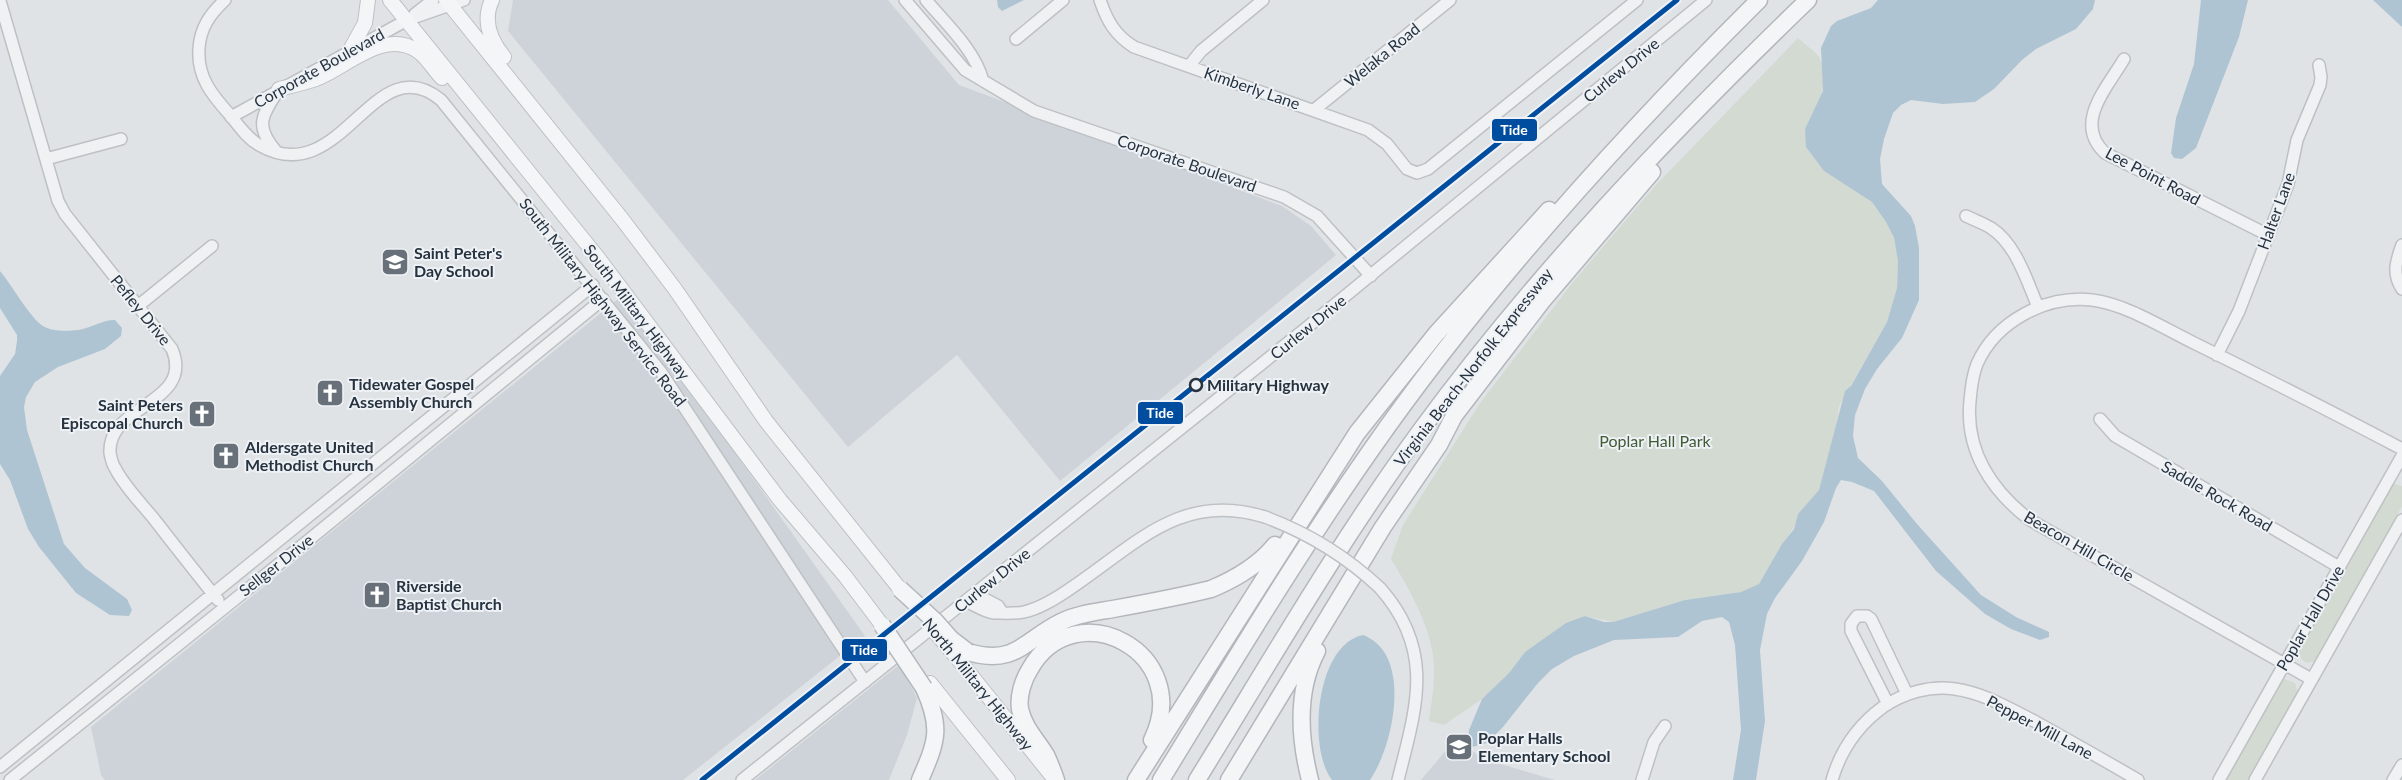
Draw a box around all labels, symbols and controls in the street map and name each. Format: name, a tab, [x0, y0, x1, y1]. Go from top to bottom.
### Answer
street label: Welaka Road	[1340, 18, 1423, 91]
street label: Corporate Boulevard	[250, 24, 387, 111]
street label: Curlew Drive	[1579, 33, 1662, 106]
street label: Kimberly Lane	[1202, 62, 1303, 113]
line badge: Tide	[1491, 118, 1538, 142]
text: Tide	[1500, 121, 1528, 138]
street label: Corporate Boulevard	[1115, 130, 1259, 195]
street label: Lee Point Road	[2102, 143, 2204, 209]
street label: Halter Lane	[2253, 170, 2298, 252]
street label: South Military Highway Service Road	[515, 194, 691, 410]
street label: South Military Highway	[580, 240, 694, 384]
place label: Saint Peter's Day School	[414, 243, 502, 280]
school or university icon: Saint Peter's Day School	[380, 247, 410, 277]
street label: Virginia Beach-Norfolk Expressway	[1389, 263, 1556, 470]
street label: Pefley Drive	[107, 271, 176, 349]
street label: Curlew Drive	[1266, 290, 1349, 363]
place label: Tidewater Gospel Assembly Church	[348, 374, 474, 411]
place label: Military Highway	[1207, 375, 1329, 394]
church icon: Tidewater Gospel Assembly Church	[315, 378, 345, 408]
marker: Military Highway	[1189, 378, 1203, 392]
place label: Saint Peters Episcopal Church	[61, 395, 183, 432]
church icon: Saint Peters Episcopal Church	[187, 399, 217, 429]
line badge: Tide	[1137, 401, 1184, 425]
text: Tide	[1146, 404, 1174, 421]
park label: Poplar Hall Park	[1599, 431, 1712, 450]
place label: Aldersgate United Methodist Church	[244, 437, 374, 474]
church icon: Aldersgate United Methodist Church	[211, 441, 241, 471]
street label: Saddle Rock Road	[2159, 456, 2276, 535]
street label: Beacon Hill Circle	[2021, 506, 2138, 585]
street label: Sellger Drive	[235, 530, 317, 599]
street label: Curlew Drive	[950, 543, 1033, 616]
street label: Poplar Hall Drive	[2272, 562, 2347, 674]
place label: Riverside Baptist Church	[396, 576, 502, 613]
church icon: Riverside Baptist Church	[362, 580, 392, 610]
street label: North Military Highway	[919, 614, 1038, 754]
line badge: Tide	[841, 638, 888, 662]
text: Tide	[850, 641, 878, 658]
street label: Pepper Mill Lane	[1984, 691, 2097, 762]
place label: Poplar Halls Elementary School	[1478, 728, 1610, 765]
school or university icon: Poplar Halls Elementary School	[1444, 732, 1474, 762]

